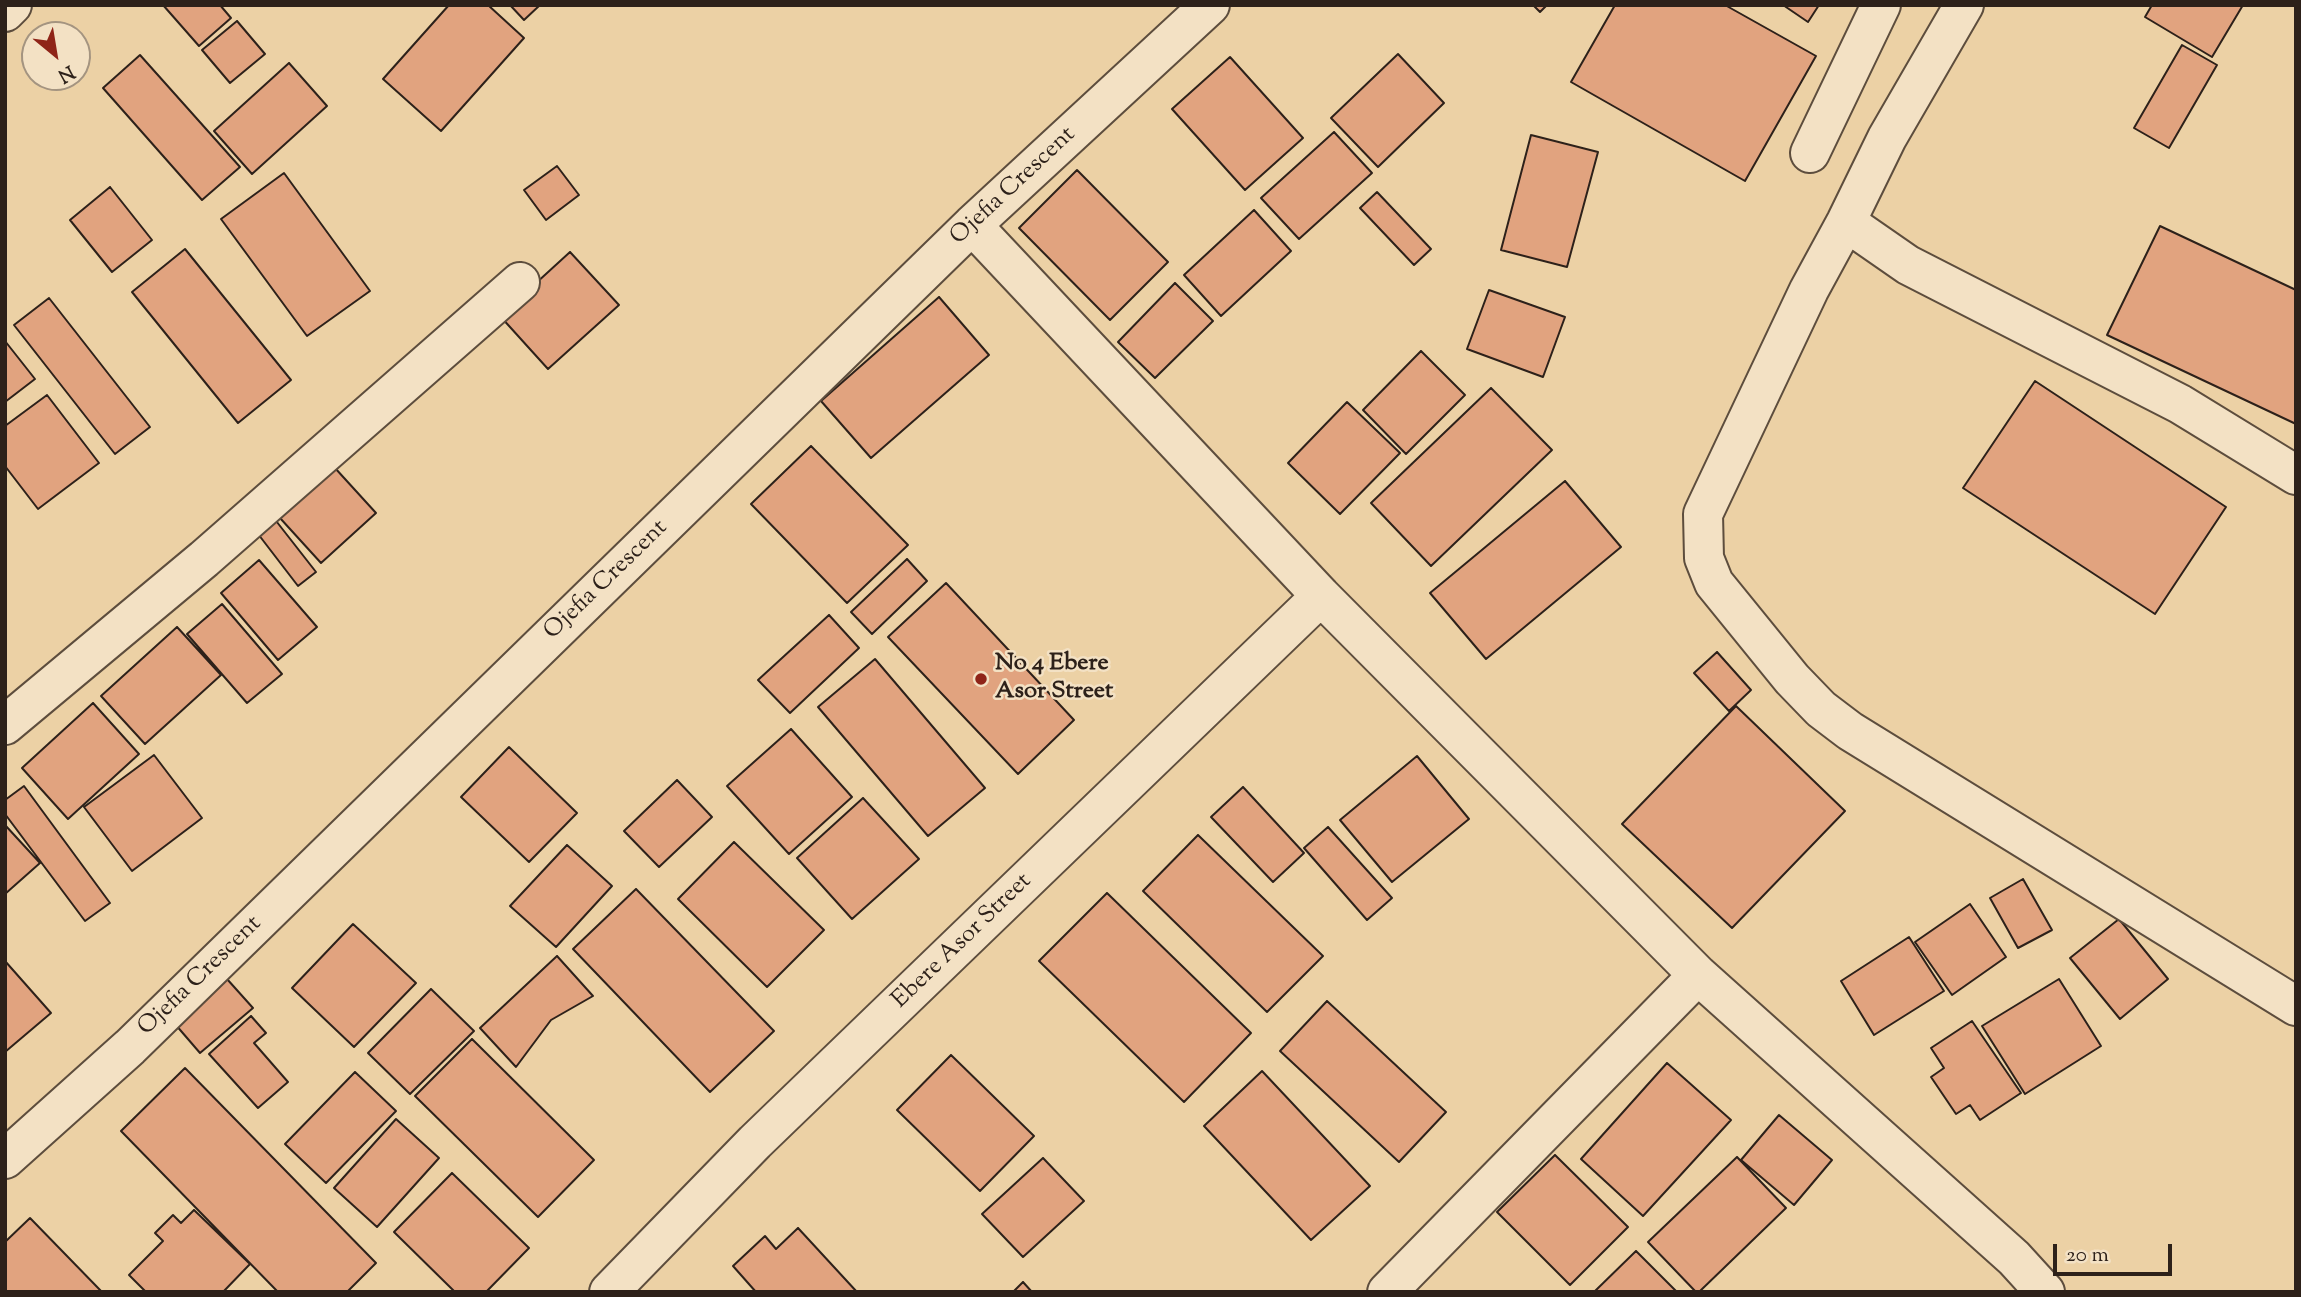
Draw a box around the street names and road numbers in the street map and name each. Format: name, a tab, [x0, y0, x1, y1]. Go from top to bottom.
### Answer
street label: Ojefia Crescent	[946, 122, 1082, 252]
street label: Ojefia Crescent	[539, 515, 675, 647]
street label: Ebere Asor Street	[887, 868, 1039, 1016]
street label: Ojefia Crescent	[133, 911, 269, 1043]

